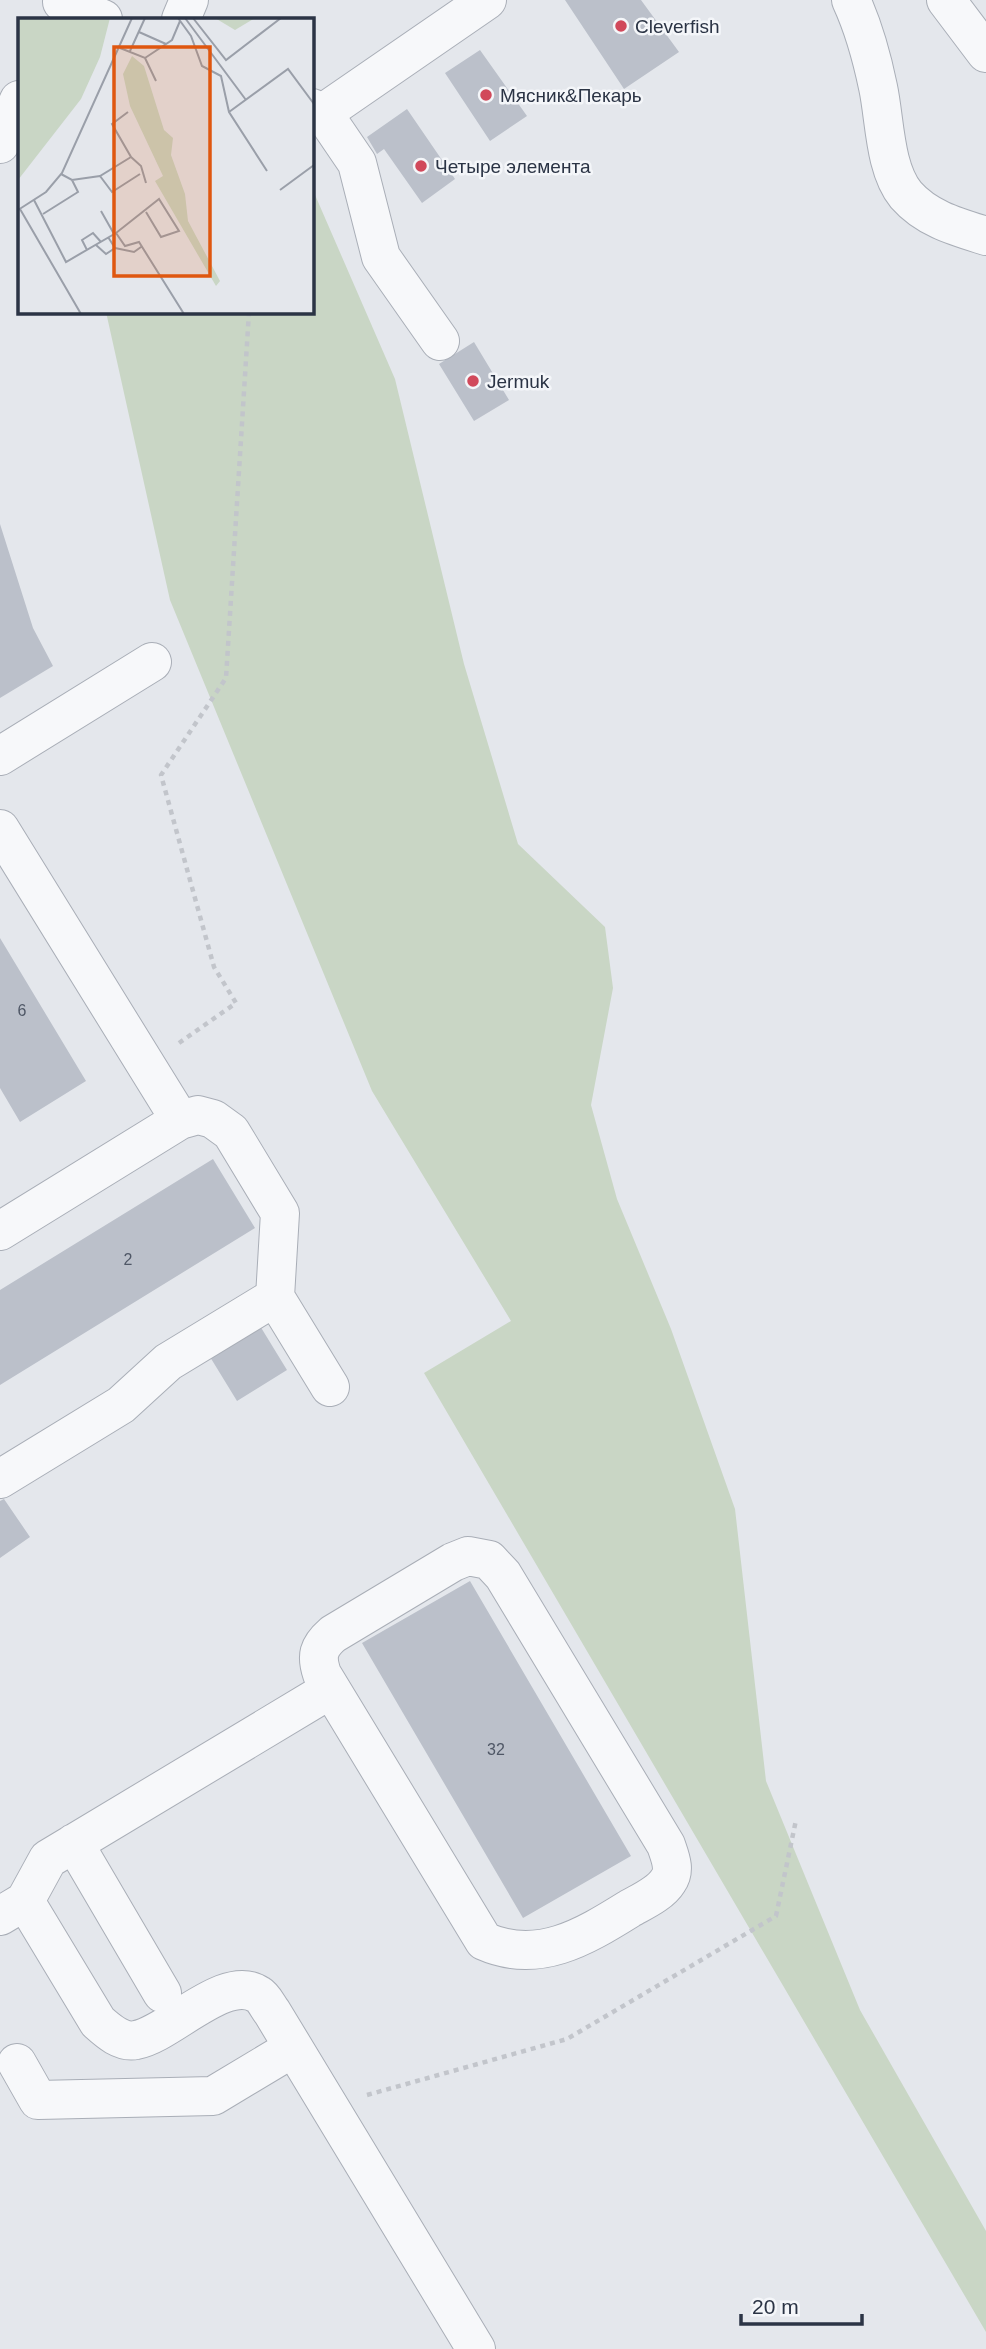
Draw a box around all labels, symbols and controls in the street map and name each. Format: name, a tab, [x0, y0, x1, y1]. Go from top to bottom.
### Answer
place label: Cleverfish	[635, 16, 719, 37]
inset map	[18, 18, 313, 313]
marker: Cleverfish	[613, 18, 629, 34]
place label: Мясник&Пекарь	[500, 85, 642, 106]
marker: Мясник&Пекарь	[478, 87, 494, 103]
place label: Четыре элемента	[435, 156, 591, 177]
marker: Четыре элемента	[413, 158, 429, 174]
place label: Jermuk	[487, 371, 550, 392]
marker: Jermuk	[465, 373, 481, 389]
house number: 6	[18, 1002, 27, 1019]
house number: 2	[124, 1251, 133, 1268]
house number: 32	[487, 1741, 505, 1758]
scale bar	[741, 2282, 862, 2326]
text: 20 m	[752, 2295, 799, 2318]

